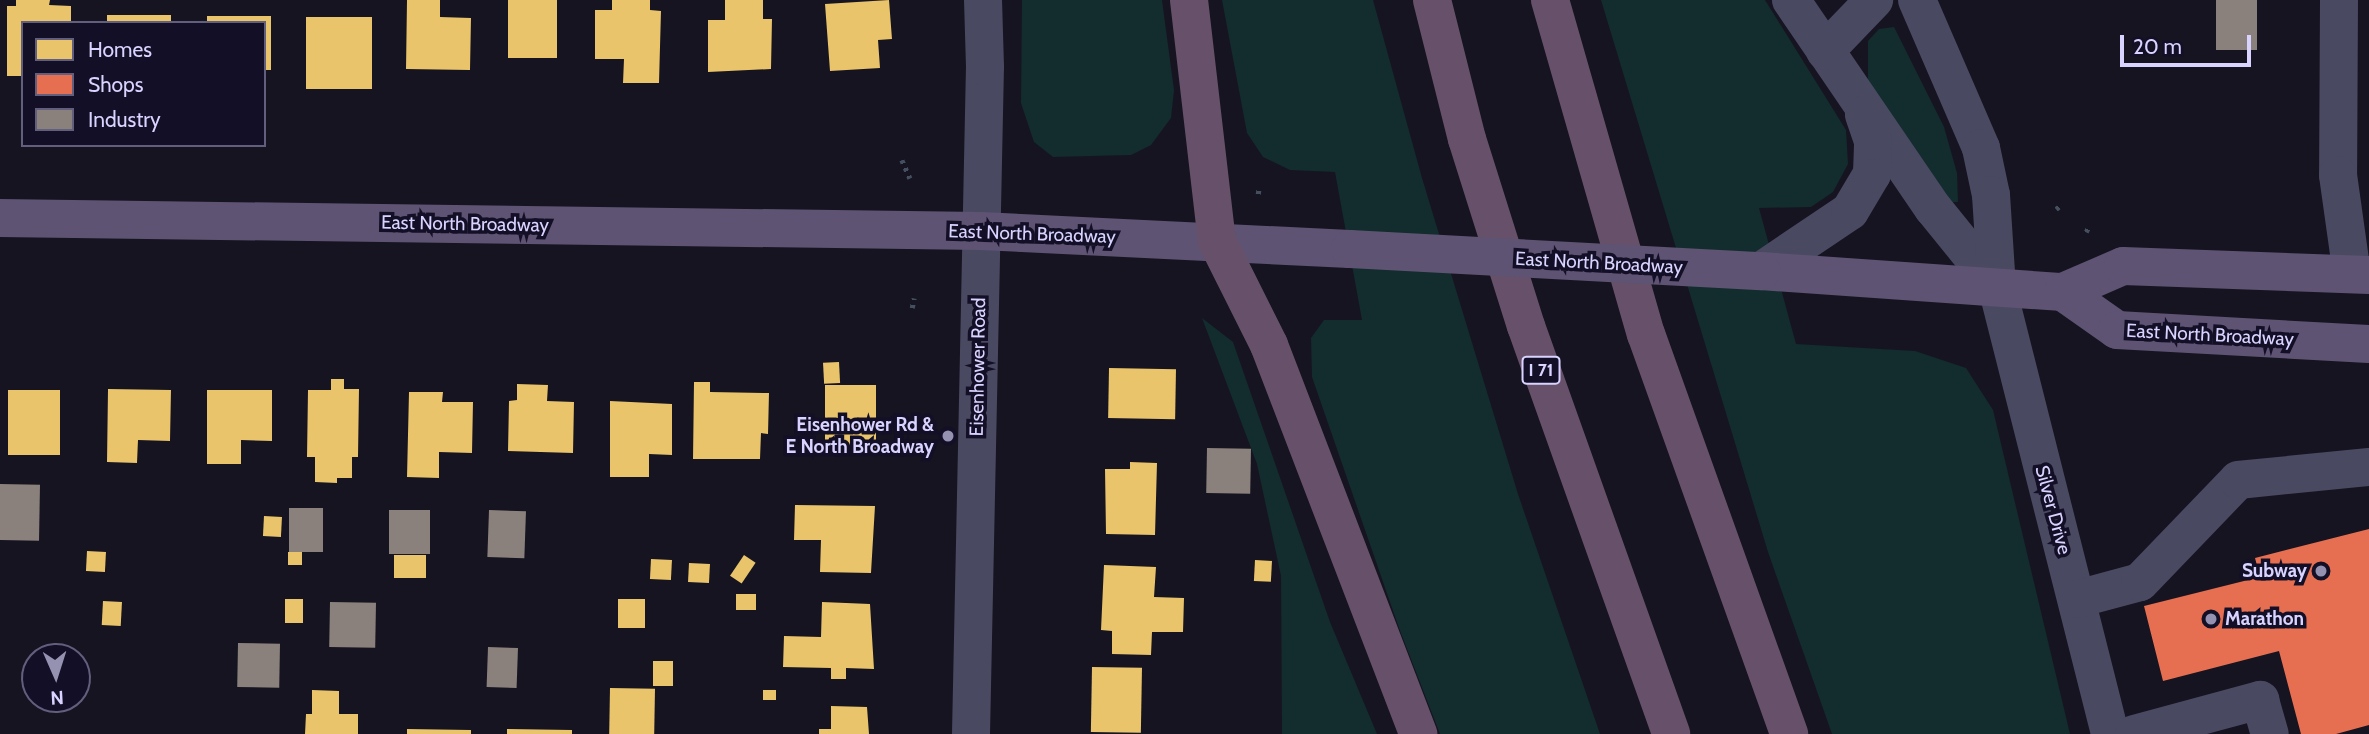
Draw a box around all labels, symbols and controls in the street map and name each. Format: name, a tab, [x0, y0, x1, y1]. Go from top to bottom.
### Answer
legend	[21, 21, 266, 147]
scale bar	[2124, 21, 2255, 65]
text: 20 m	[2133, 34, 2182, 59]
text: Homes	[88, 37, 152, 62]
text: Shops	[88, 72, 143, 97]
text: Industry	[88, 107, 161, 132]
street label: East North Broadway	[381, 211, 549, 237]
street label: East North Broadway	[948, 220, 1116, 248]
street label: East North Broadway	[1515, 247, 1683, 279]
street label: Eisenhower Road	[965, 297, 991, 437]
street label: East North Broadway	[2126, 319, 2294, 351]
road number: I 71	[1520, 356, 1562, 384]
place label: Eisenhower Rd & E North Broadway	[785, 414, 934, 458]
marker: Eisenhower Rd & E North Broadway	[940, 428, 956, 444]
street label: Silver Drive	[2030, 463, 2076, 557]
place label: Subway	[2242, 560, 2307, 582]
marker: Subway	[2313, 563, 2329, 579]
place label: Marathon	[2225, 608, 2304, 630]
marker: Marathon	[2203, 611, 2219, 627]
north arrow	[21, 643, 91, 713]
text: N	[50, 686, 64, 709]

